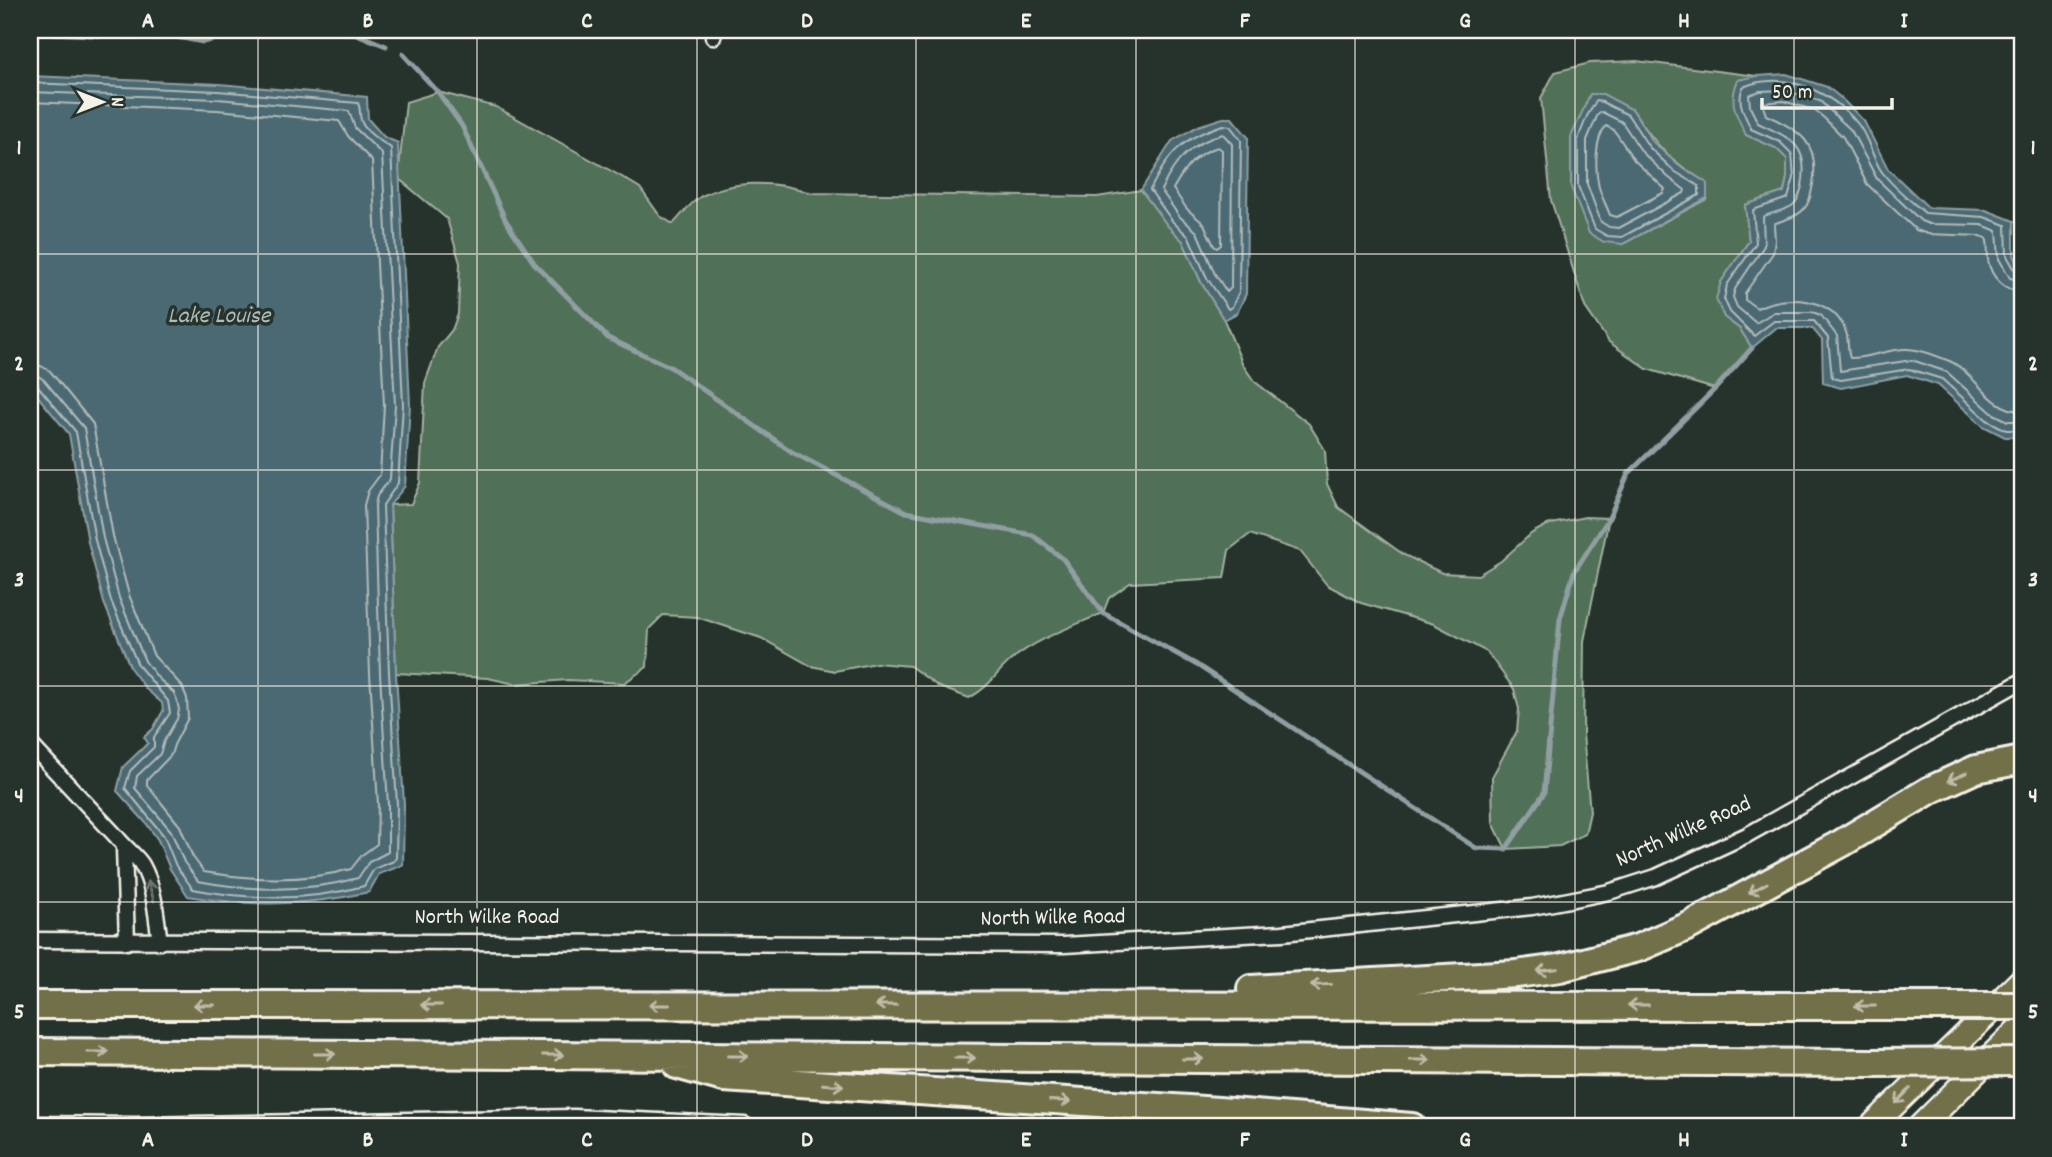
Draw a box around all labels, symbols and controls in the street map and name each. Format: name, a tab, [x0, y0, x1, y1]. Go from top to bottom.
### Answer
text: A	[142, 6, 154, 39]
text: B	[363, 6, 374, 39]
text: C	[581, 6, 593, 39]
text: D	[801, 6, 813, 39]
text: E	[1021, 6, 1032, 39]
text: F	[1240, 6, 1251, 39]
text: G	[1459, 6, 1471, 39]
text: H	[1678, 6, 1690, 39]
text: I	[1900, 6, 1908, 39]
north arrow	[66, 66, 136, 136]
scale bar	[1762, 66, 1891, 110]
text: 50 m	[1772, 79, 1812, 109]
text: N	[102, 97, 129, 107]
text: 1	[16, 133, 22, 166]
text: 1	[2030, 133, 2036, 166]
water label: Lake Louise	[168, 300, 272, 334]
text: 2	[14, 349, 24, 382]
text: 2	[2028, 349, 2038, 382]
text: 3	[14, 565, 24, 598]
text: 3	[2028, 565, 2038, 598]
one-way arrow	[1946, 771, 1968, 784]
text: 4	[14, 781, 24, 814]
text: 4	[2028, 781, 2038, 814]
street label: North Wilke Road	[1611, 788, 1757, 878]
one-way arrow	[143, 880, 156, 902]
one-way arrow	[1749, 882, 1769, 896]
street label: North Wilke Road	[980, 901, 1126, 937]
street label: North Wilke Road	[414, 902, 560, 935]
one-way arrow	[1537, 963, 1559, 976]
one-way arrow	[1309, 978, 1332, 991]
text: 5	[14, 997, 24, 1030]
text: 5	[2028, 997, 2038, 1030]
one-way arrow	[193, 998, 216, 1012]
one-way arrow	[420, 998, 443, 1012]
one-way arrow	[648, 998, 671, 1012]
one-way arrow	[875, 998, 898, 1012]
one-way arrow	[1627, 998, 1650, 1012]
one-way arrow	[1854, 999, 1877, 1013]
one-way arrow	[86, 1045, 109, 1059]
one-way arrow	[314, 1047, 337, 1061]
one-way arrow	[541, 1048, 564, 1062]
one-way arrow	[726, 1049, 749, 1063]
one-way arrow	[954, 1051, 977, 1064]
one-way arrow	[1181, 1052, 1204, 1066]
one-way arrow	[1409, 1053, 1432, 1067]
one-way arrow	[821, 1079, 843, 1092]
one-way arrow	[1894, 1087, 1911, 1104]
one-way arrow	[1048, 1095, 1070, 1108]
text: A	[142, 1125, 154, 1157]
text: B	[363, 1125, 374, 1157]
text: C	[581, 1125, 593, 1157]
text: D	[801, 1125, 813, 1157]
text: E	[1021, 1125, 1032, 1157]
text: F	[1240, 1125, 1251, 1157]
text: G	[1459, 1125, 1471, 1157]
text: H	[1678, 1125, 1690, 1157]
text: I	[1900, 1125, 1908, 1157]

